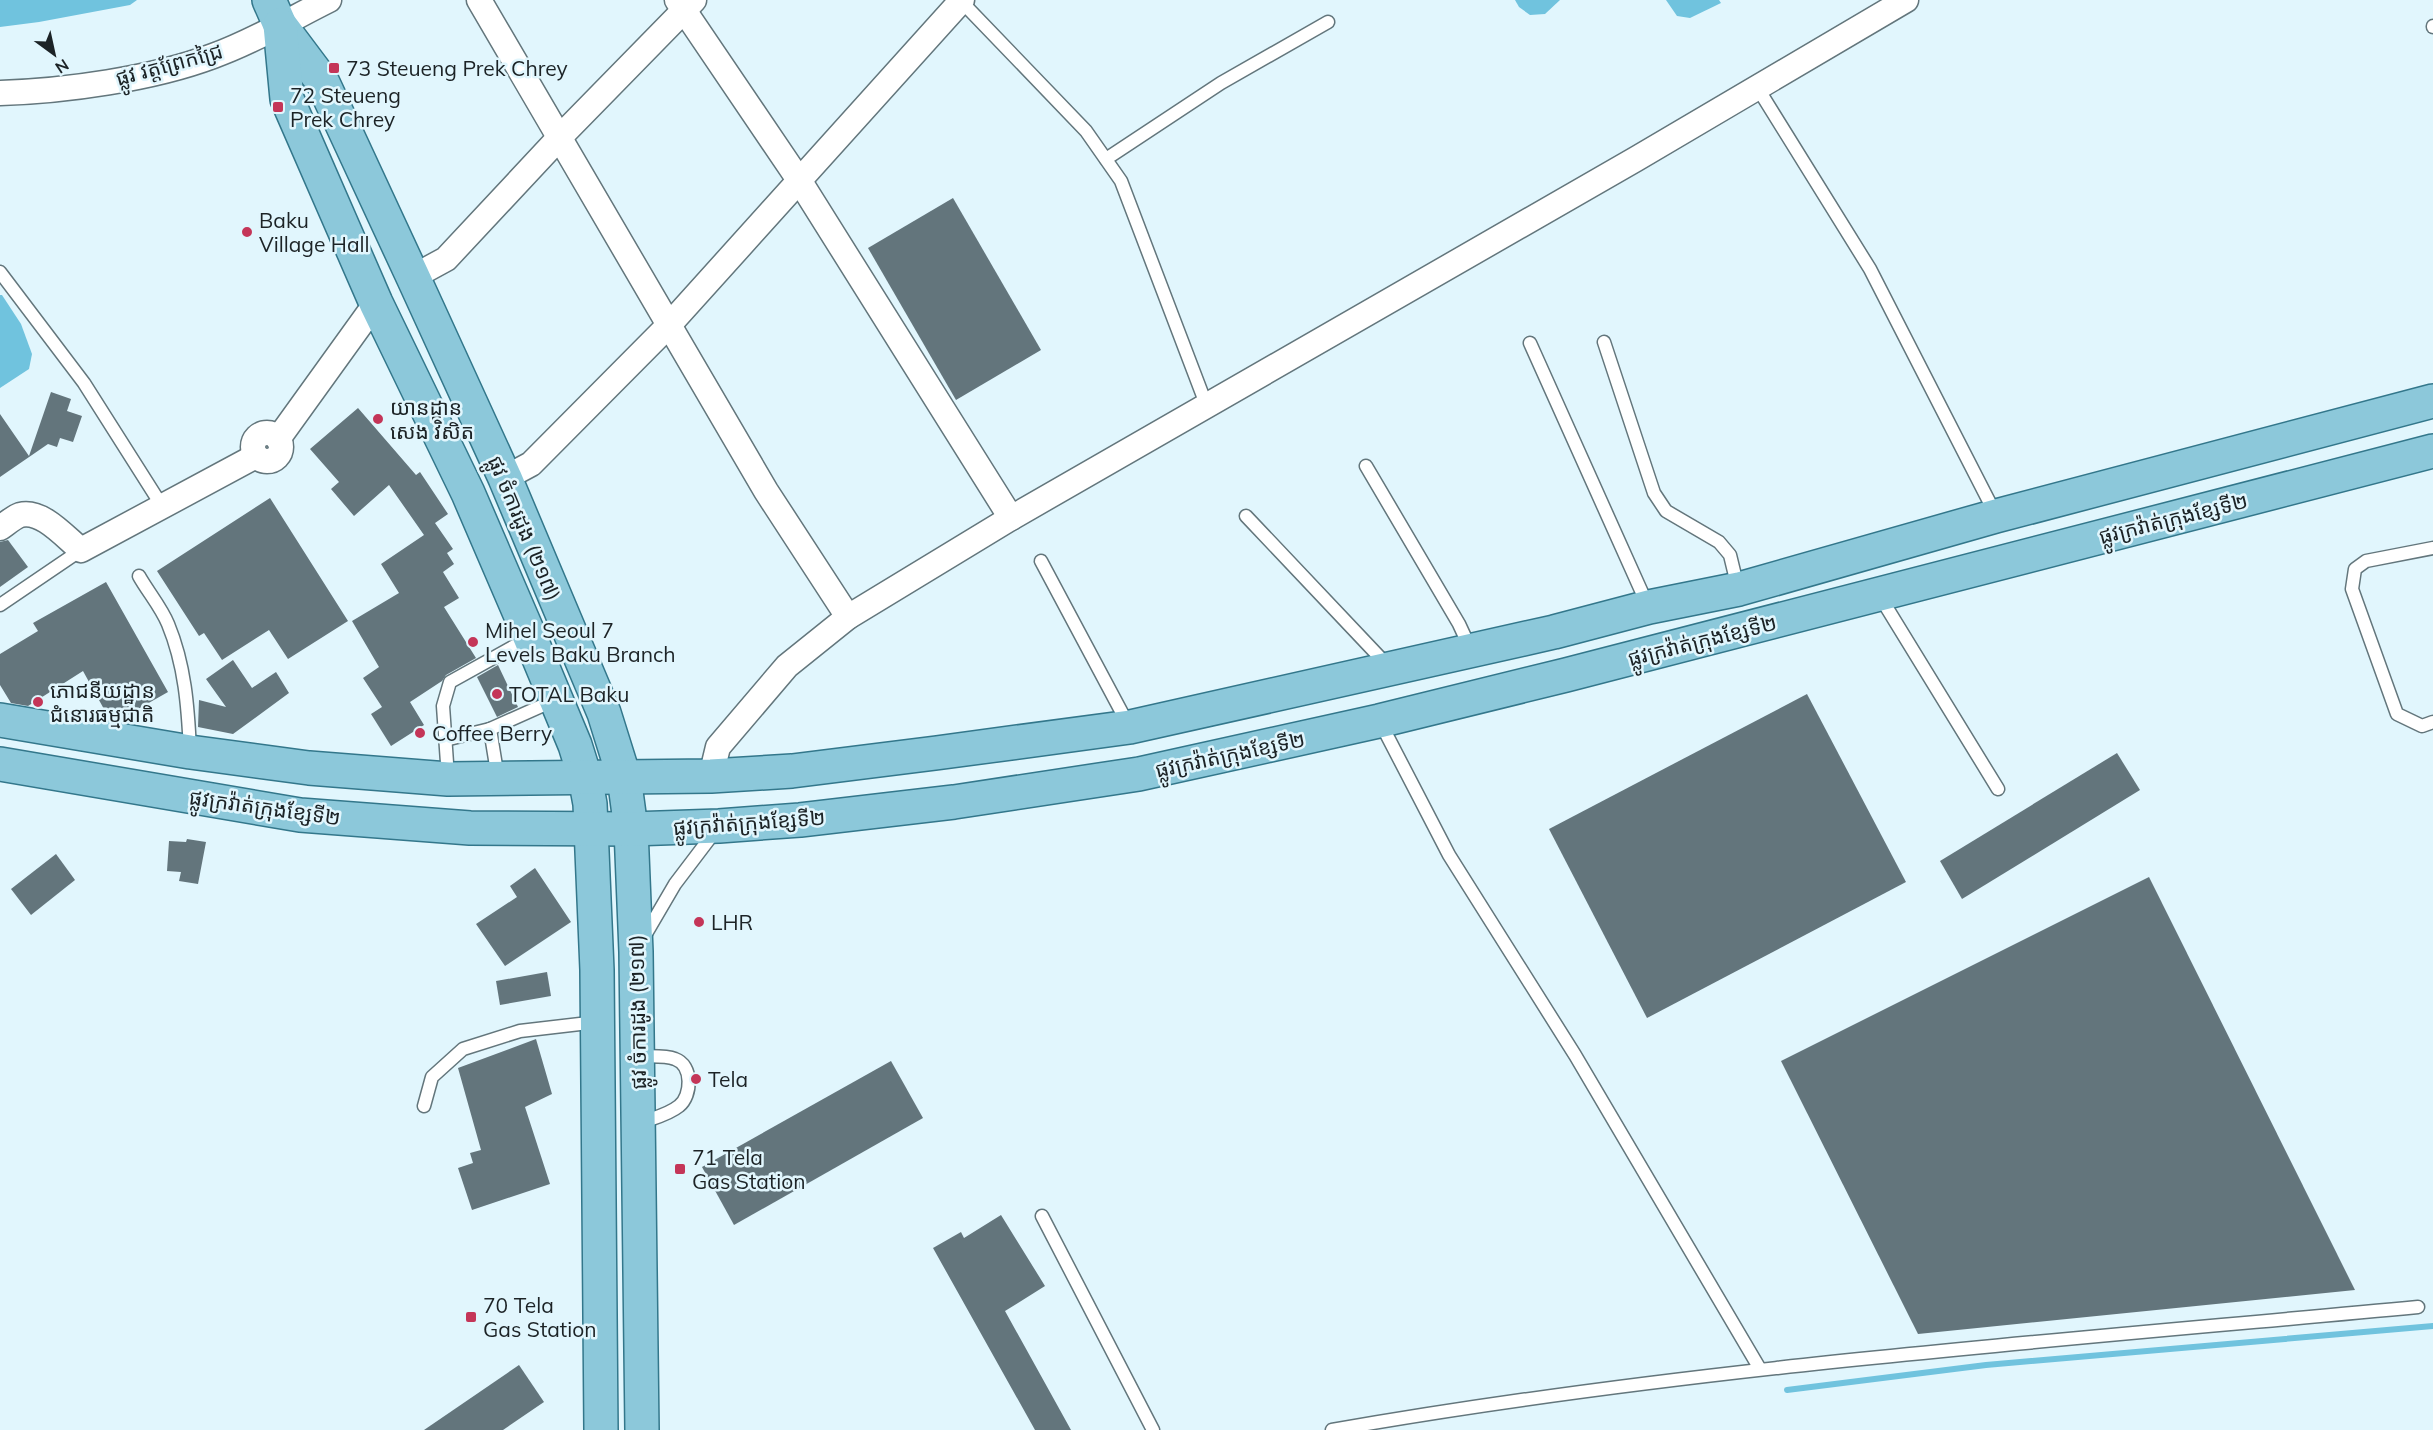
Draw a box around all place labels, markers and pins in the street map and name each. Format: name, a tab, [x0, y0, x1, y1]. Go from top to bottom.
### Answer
place label: 73 Steueng Prek Chrey	[346, 55, 568, 81]
marker: 73 Steueng Prek Chrey	[327, 61, 341, 75]
place label: 72 Steueng Prek Chrey	[290, 82, 401, 132]
marker: 72 Steueng Prek Chrey	[271, 100, 285, 114]
place label: Baku Village Hall	[259, 207, 370, 257]
marker: Baku Village Hall	[240, 225, 254, 239]
place label: យានដ្ឋាន សេង វិសិត	[390, 394, 474, 444]
marker: យានដ្ឋាន សេង វិសិត	[371, 412, 385, 426]
place label: Mihel Seoul 7 Levels Baku Branch	[485, 617, 676, 667]
marker: Mihel Seoul 7 Levels Baku Branch	[466, 635, 480, 649]
place label: ភោជនីយដ្ឋាន ជំនោរធម្មជាតិ	[50, 677, 155, 729]
place label: TOTAL Baku	[509, 681, 629, 707]
marker: TOTAL Baku	[490, 687, 504, 701]
marker: ភោជនីយដ្ឋាន ជំនោរធម្មជាតិ	[31, 695, 45, 709]
place label: Coffee Berry	[432, 720, 552, 746]
marker: Coffee Berry	[413, 726, 427, 740]
place label: LHR	[711, 909, 753, 935]
marker: LHR	[692, 915, 706, 929]
place label: Tela	[708, 1066, 748, 1092]
marker: Tela	[689, 1072, 703, 1086]
place label: 71 Tela Gas Station	[692, 1144, 806, 1194]
marker: 71 Tela Gas Station	[673, 1162, 687, 1176]
place label: 70 Tela Gas Station	[483, 1292, 597, 1342]
marker: 70 Tela Gas Station	[464, 1310, 478, 1324]

